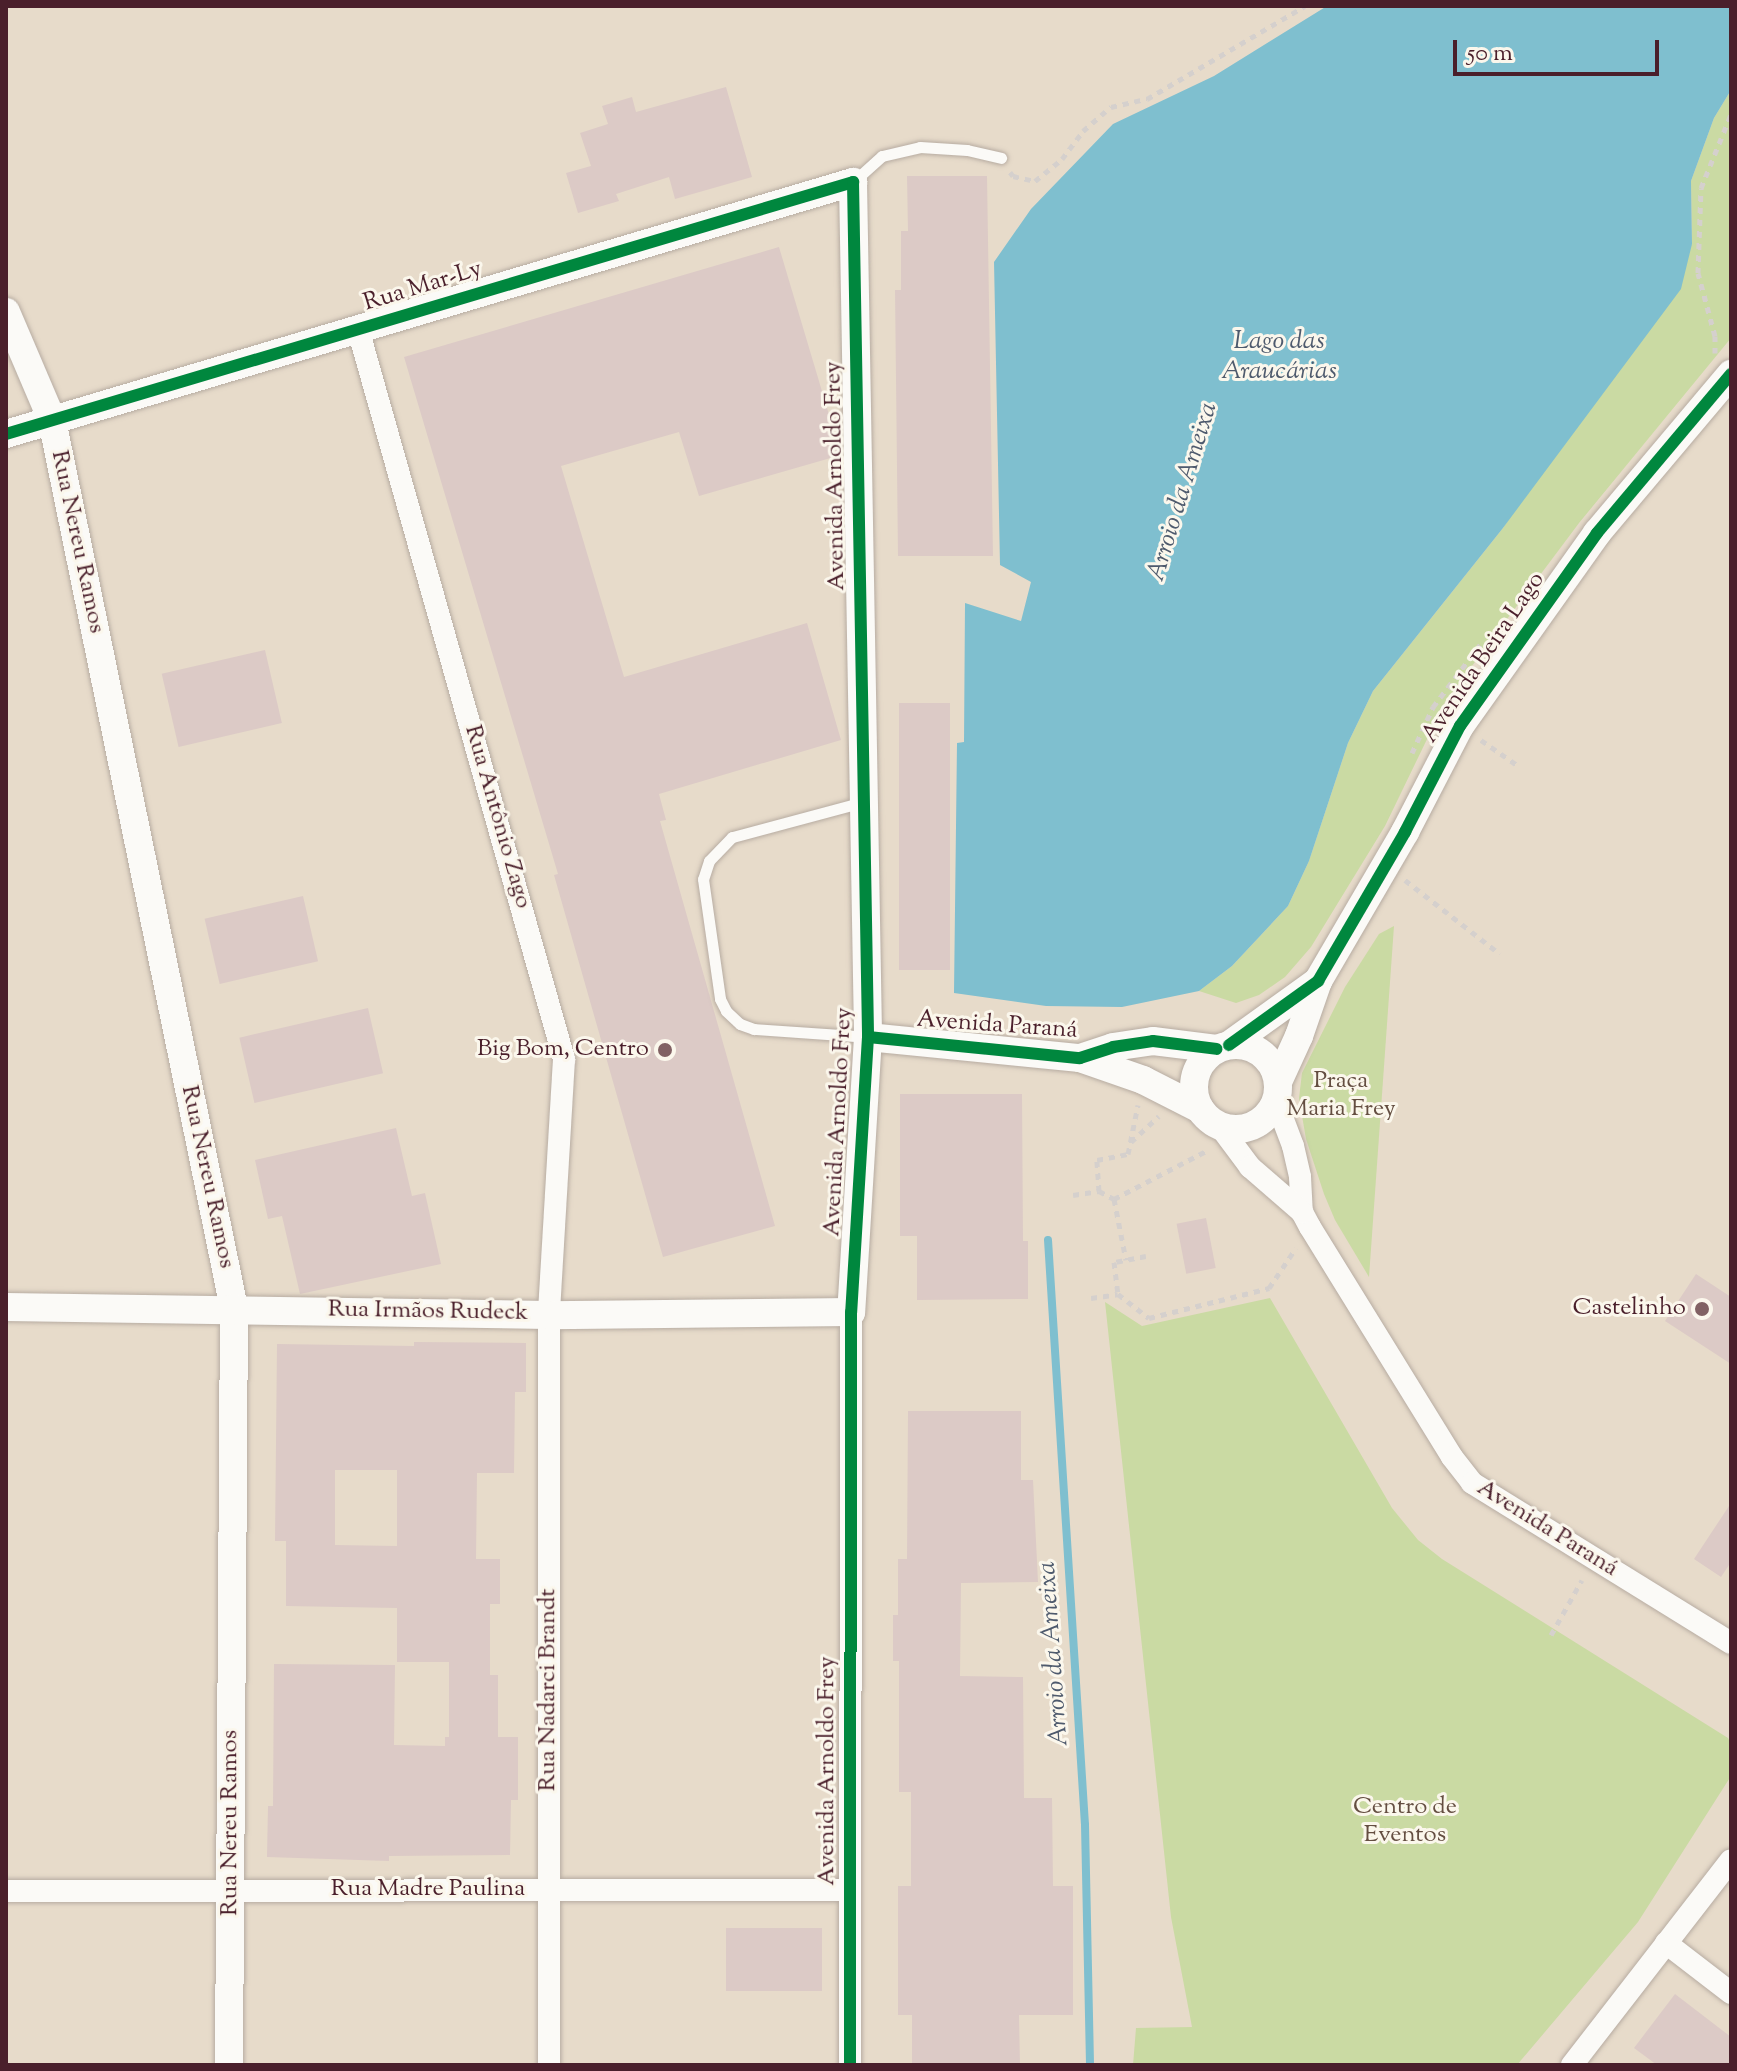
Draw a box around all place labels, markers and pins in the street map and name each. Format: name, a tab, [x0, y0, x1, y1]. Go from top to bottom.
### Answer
place label: Big Bom, Centro	[477, 1036, 649, 1064]
marker: Big Bom, Centro	[656, 1041, 674, 1059]
place label: Castelinho	[1573, 1295, 1686, 1323]
marker: Castelinho	[1693, 1300, 1711, 1318]

